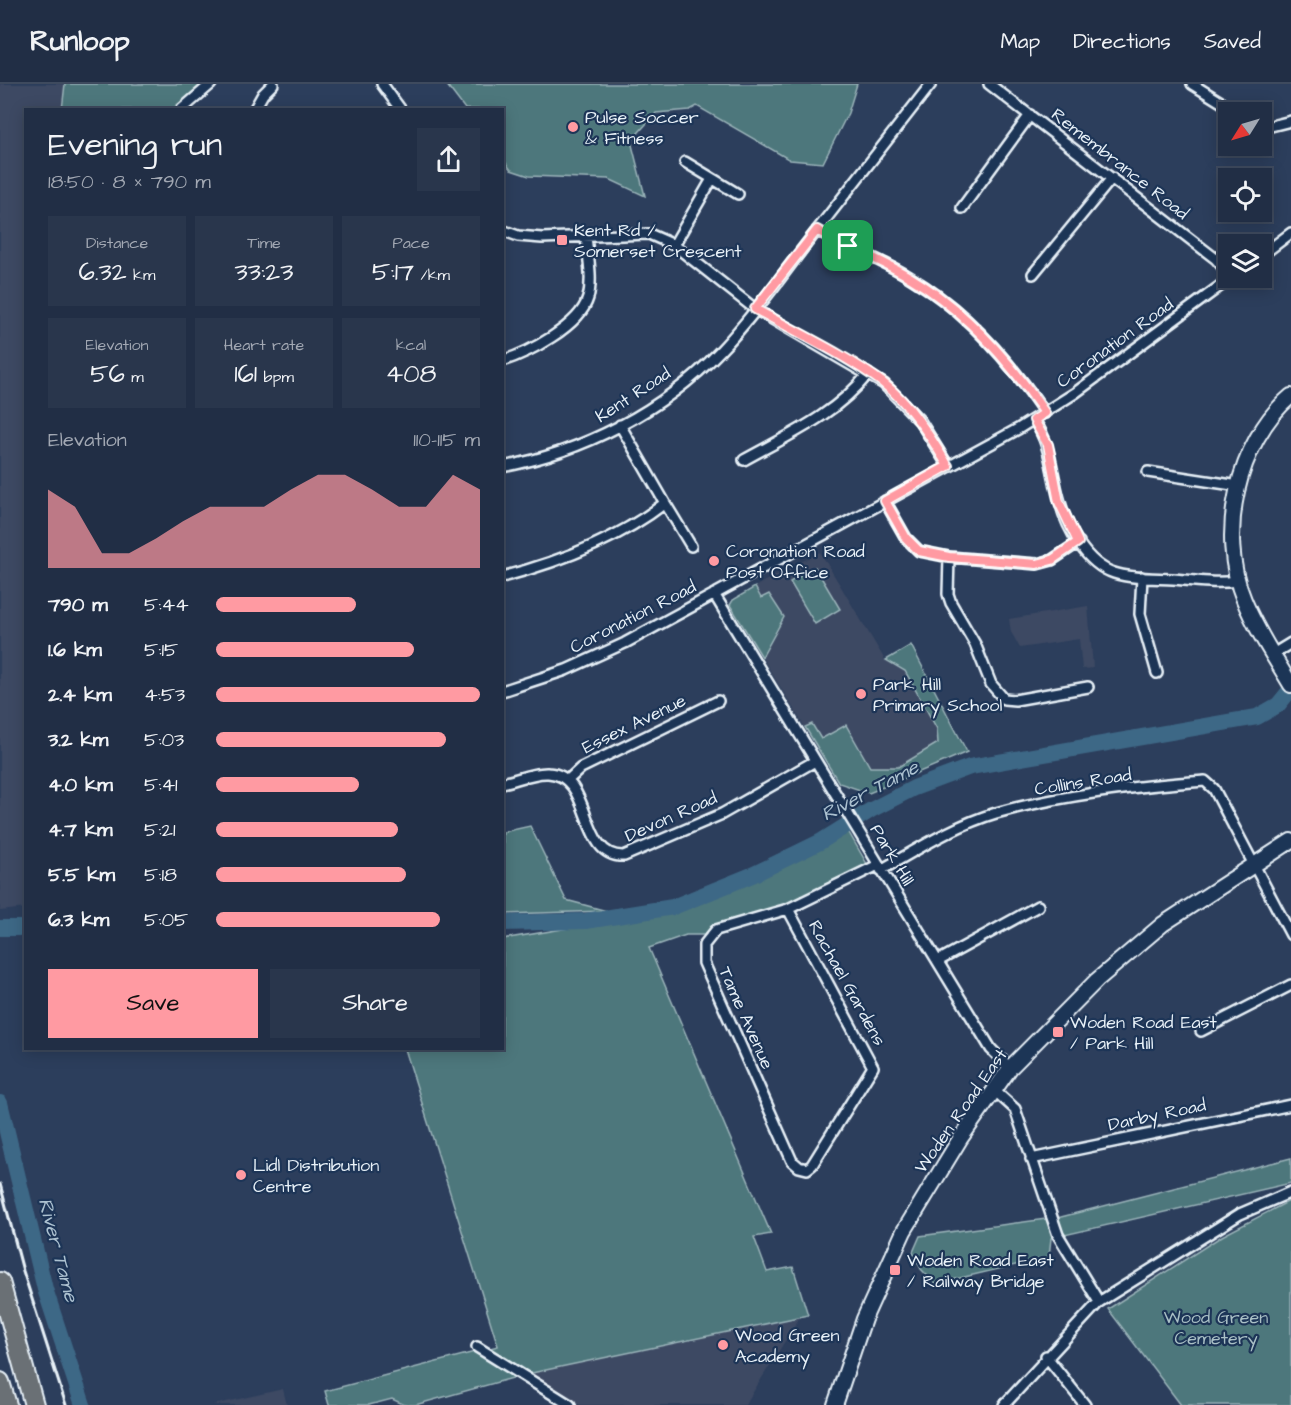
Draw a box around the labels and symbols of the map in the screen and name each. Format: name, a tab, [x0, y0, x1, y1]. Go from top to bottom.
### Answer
street label: Remembrance Road	[1046, 102, 1194, 226]
north arrow	[1218, 102, 1272, 156]
place label: Pulse Soccer & Fitness	[585, 105, 699, 151]
marker: Pulse Soccer & Fitness	[566, 120, 580, 134]
place label: Kent Rd / Somerset Crescent	[574, 218, 742, 264]
pin	[822, 220, 873, 271]
marker: Kent Rd / Somerset Crescent	[555, 233, 569, 247]
street label: Coronation Road	[1052, 292, 1178, 394]
street label: Kent Road	[590, 361, 676, 429]
place label: Coronation Road Post Office	[726, 539, 865, 585]
marker: Coronation Road Post Office	[707, 554, 721, 568]
street label: Coronation Road	[566, 574, 700, 660]
place label: Park Hill Primary School	[873, 672, 1002, 719]
marker: Park Hill Primary School	[854, 687, 868, 701]
street label: Essex Avenue	[578, 688, 690, 760]
water label: River Tame	[816, 753, 925, 828]
street label: Collins Road	[1033, 762, 1133, 802]
street label: Devon Road	[621, 786, 721, 848]
street label: Park Hill	[864, 819, 920, 891]
street label: Rachael Gardens	[802, 916, 892, 1050]
street label: Tame Avenue	[712, 963, 780, 1073]
place label: Woden Road East / Park Hill	[1070, 1010, 1218, 1056]
marker: Woden Road East / Park Hill	[1051, 1025, 1065, 1039]
street label: Woden Road East	[909, 1043, 1014, 1178]
street label: Darby Road	[1106, 1092, 1208, 1139]
place label: Lidl Distribution Centre	[253, 1153, 379, 1199]
marker: Lidl Distribution Centre	[234, 1168, 248, 1182]
water label: River Tame	[31, 1195, 86, 1306]
place label: Woden Road East / Railway Bridge	[907, 1248, 1055, 1295]
marker: Woden Road East / Railway Bridge	[888, 1263, 902, 1277]
park label: Wood Green Cemetery	[1164, 1305, 1268, 1352]
place label: Wood Green Academy	[735, 1323, 839, 1370]
marker: Wood Green Academy	[716, 1338, 730, 1352]

